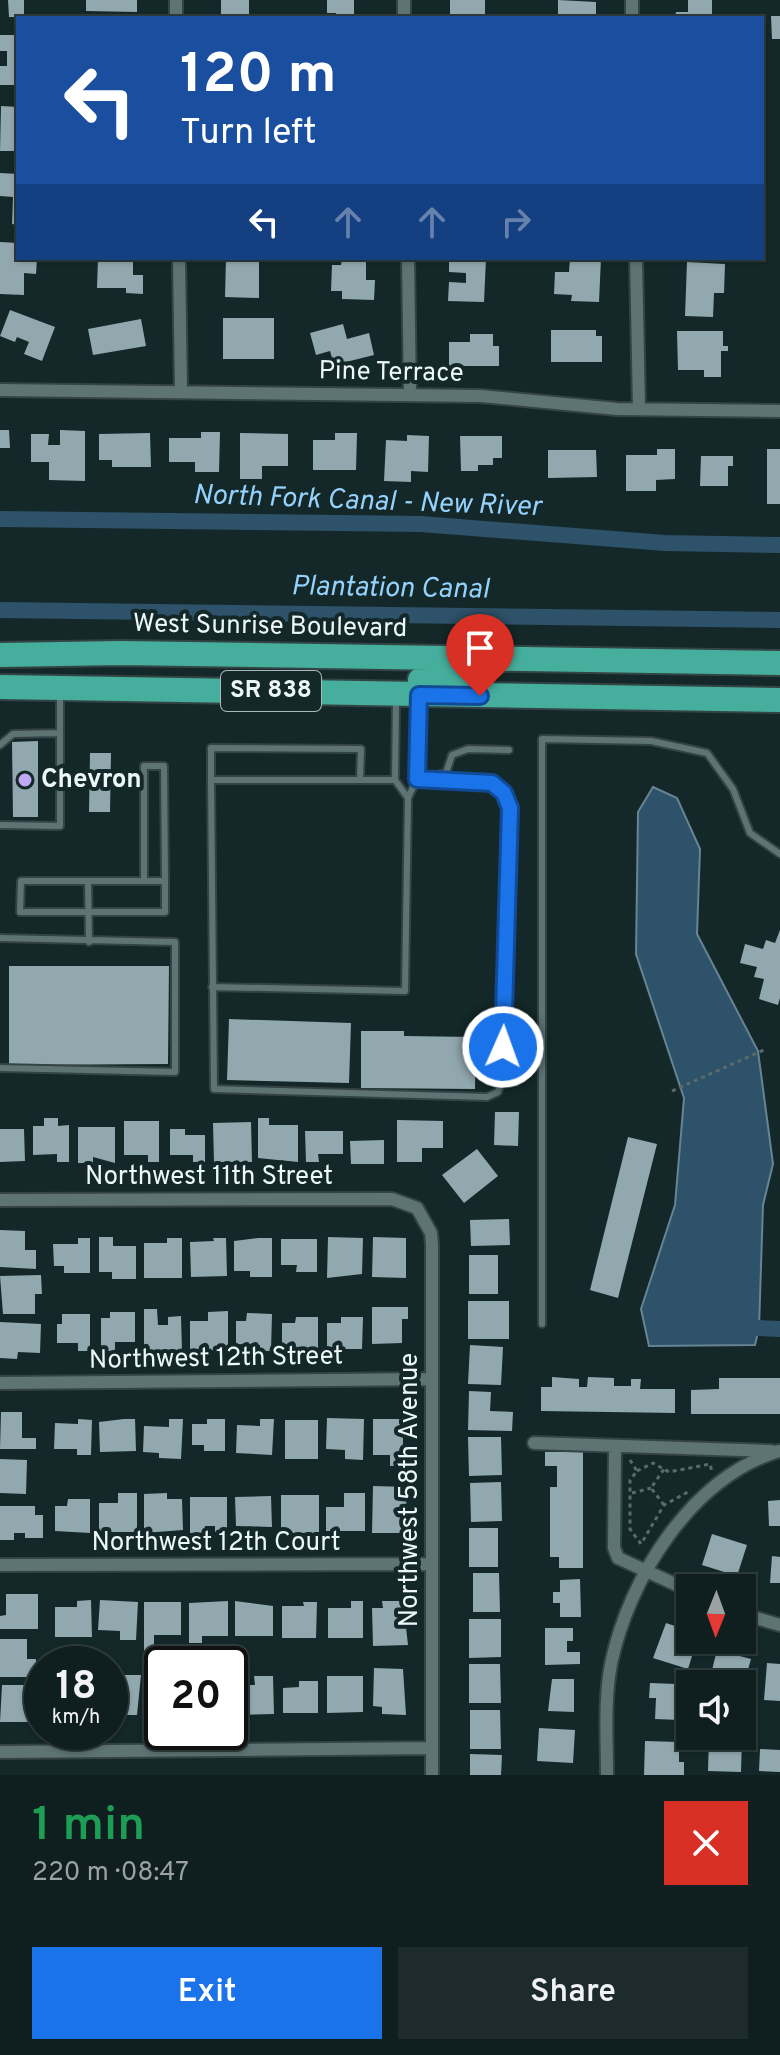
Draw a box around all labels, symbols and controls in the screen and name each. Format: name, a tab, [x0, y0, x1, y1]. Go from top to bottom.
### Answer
text: 120 m	[180, 42, 337, 112]
icon: left	[48, 48, 152, 152]
text: Turn left	[180, 111, 317, 157]
icon: left	[242, 200, 286, 244]
icon: ahead	[326, 200, 370, 244]
icon: ahead	[410, 200, 454, 244]
icon: right	[494, 200, 538, 244]
street label: Pine Terrace	[318, 355, 464, 391]
water label: North Fork Canal - New River	[192, 478, 544, 526]
water label: Plantation Canal	[291, 569, 491, 609]
street label: West Sunrise Boulevard	[132, 608, 408, 646]
pin	[446, 614, 514, 696]
icon: arrive	[458, 626, 502, 670]
road number: SR 838	[221, 671, 321, 711]
place label: Chevron	[41, 764, 142, 797]
marker: Chevron	[16, 771, 34, 789]
position arrow	[461, 1005, 545, 1089]
street label: Northwest 11th Street	[85, 1161, 333, 1194]
street label: Northwest 12th Street	[89, 1340, 343, 1378]
street label: Northwest 58th Avenue	[394, 1353, 427, 1627]
street label: Northwest 12th Court	[91, 1527, 341, 1560]
north arrow	[676, 1574, 756, 1654]
map controls	[676, 1574, 756, 1750]
speed limit sign: 20	[144, 1646, 248, 1750]
text: 18	[55, 1663, 97, 1713]
button: sound	[676, 1670, 756, 1750]
text: km/h	[52, 1705, 100, 1731]
text: 1 min	[32, 1797, 145, 1857]
button: close	[664, 1801, 748, 1885]
text: 220 m · 08:47	[32, 1857, 189, 1890]
button: Exit	[32, 1947, 382, 2039]
button: Share	[398, 1947, 748, 2039]

